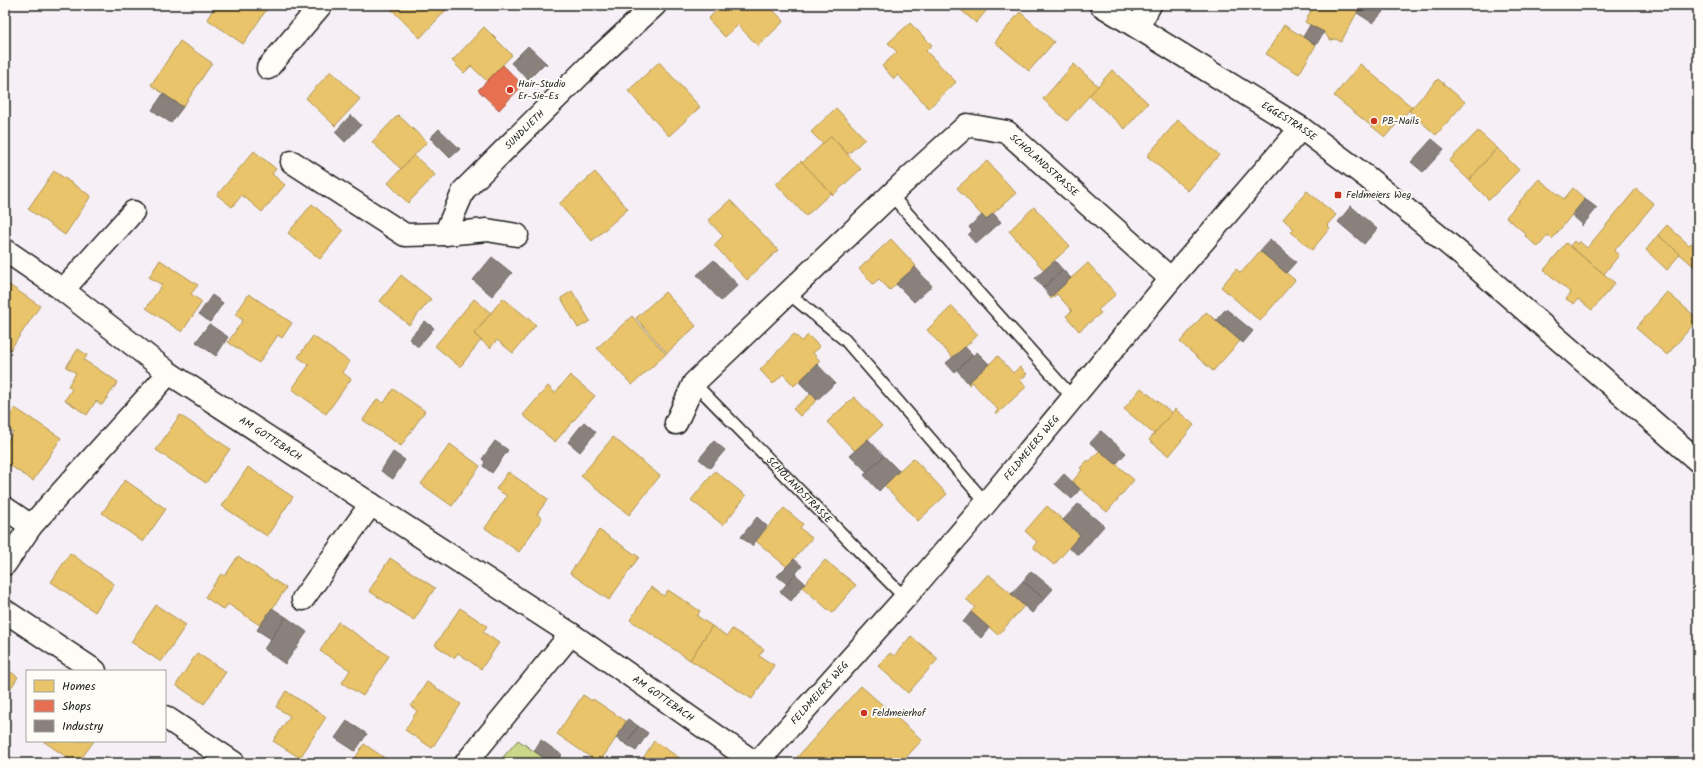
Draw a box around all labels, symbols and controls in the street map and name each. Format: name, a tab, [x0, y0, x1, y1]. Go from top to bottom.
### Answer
place label: Hair-Studio Er-Sie-Es	[518, 76, 566, 104]
marker: Hair-Studio Er-Sie-Es	[505, 85, 515, 95]
street label: EGGESTRASSE	[1258, 97, 1321, 146]
street label: SUNDLIETH	[501, 106, 549, 153]
place label: PB-Nails	[1382, 113, 1420, 129]
marker: PB-Nails	[1369, 116, 1379, 126]
street label: SCHOLANDSTRASSE	[1006, 130, 1083, 201]
place label: Feldmeiers Weg	[1346, 187, 1411, 203]
marker: Feldmeiers Weg	[1333, 190, 1343, 200]
street label: FELDMEIERS WEG	[1000, 412, 1063, 484]
street label: AM GOTTEBACH	[236, 413, 305, 465]
street label: SCHOLANDSTRASSE	[763, 453, 836, 528]
street label: FELDMEIERS WEG	[787, 658, 853, 728]
legend	[26, 670, 166, 742]
street label: AM GOTTEBACH	[629, 671, 698, 726]
text: Homes	[62, 677, 96, 696]
text: Shops	[62, 697, 91, 716]
place label: Feldmeierhof	[872, 705, 927, 721]
marker: Feldmeierhof	[859, 708, 869, 718]
text: Industry	[62, 717, 104, 736]

